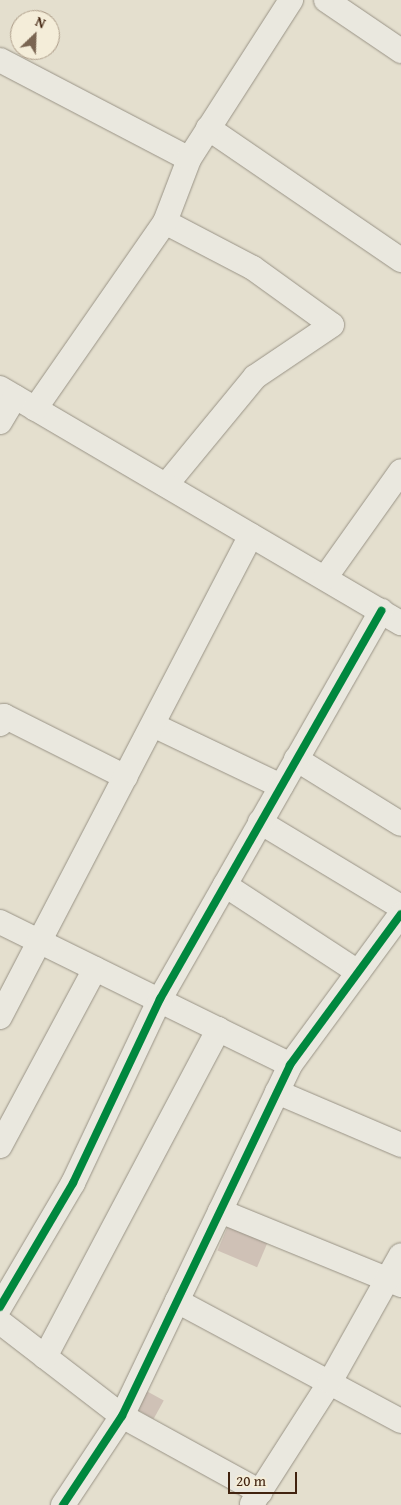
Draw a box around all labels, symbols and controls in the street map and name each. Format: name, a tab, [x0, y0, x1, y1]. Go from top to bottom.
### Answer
north arrow	[10, 10, 60, 60]
text: N	[32, 11, 49, 33]
scale bar	[231, 1462, 300, 1494]
text: 20 m	[236, 1470, 266, 1491]

